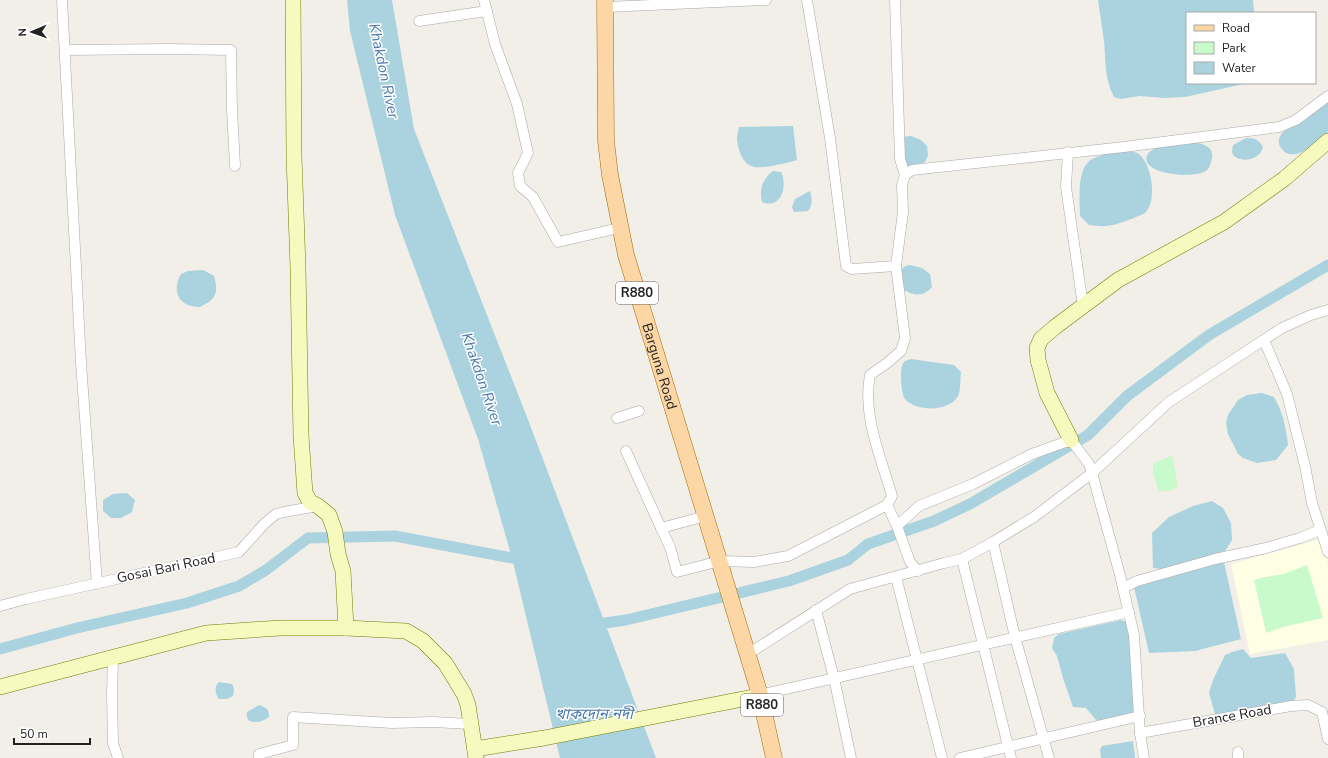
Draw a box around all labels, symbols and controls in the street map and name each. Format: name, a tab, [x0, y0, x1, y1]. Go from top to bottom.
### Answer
north arrow	[12, 12, 52, 52]
legend	[1186, 12, 1316, 84]
text: Road	[1222, 20, 1250, 36]
water label: Khakdon River	[364, 21, 404, 121]
text: N	[15, 28, 30, 37]
text: Park	[1222, 40, 1247, 56]
text: Water	[1222, 60, 1256, 76]
road number: R880	[616, 282, 658, 304]
street label: Barguna Road	[638, 321, 682, 412]
water label: Khakdon River	[457, 330, 507, 429]
street label: Gosai Bari Road	[115, 548, 217, 588]
road number: R880	[741, 694, 783, 716]
street label: Brance Road	[1191, 700, 1273, 732]
water label: খাকদোন নদী	[555, 704, 636, 724]
scale bar	[14, 720, 90, 746]
text: 50 m	[20, 726, 48, 742]

